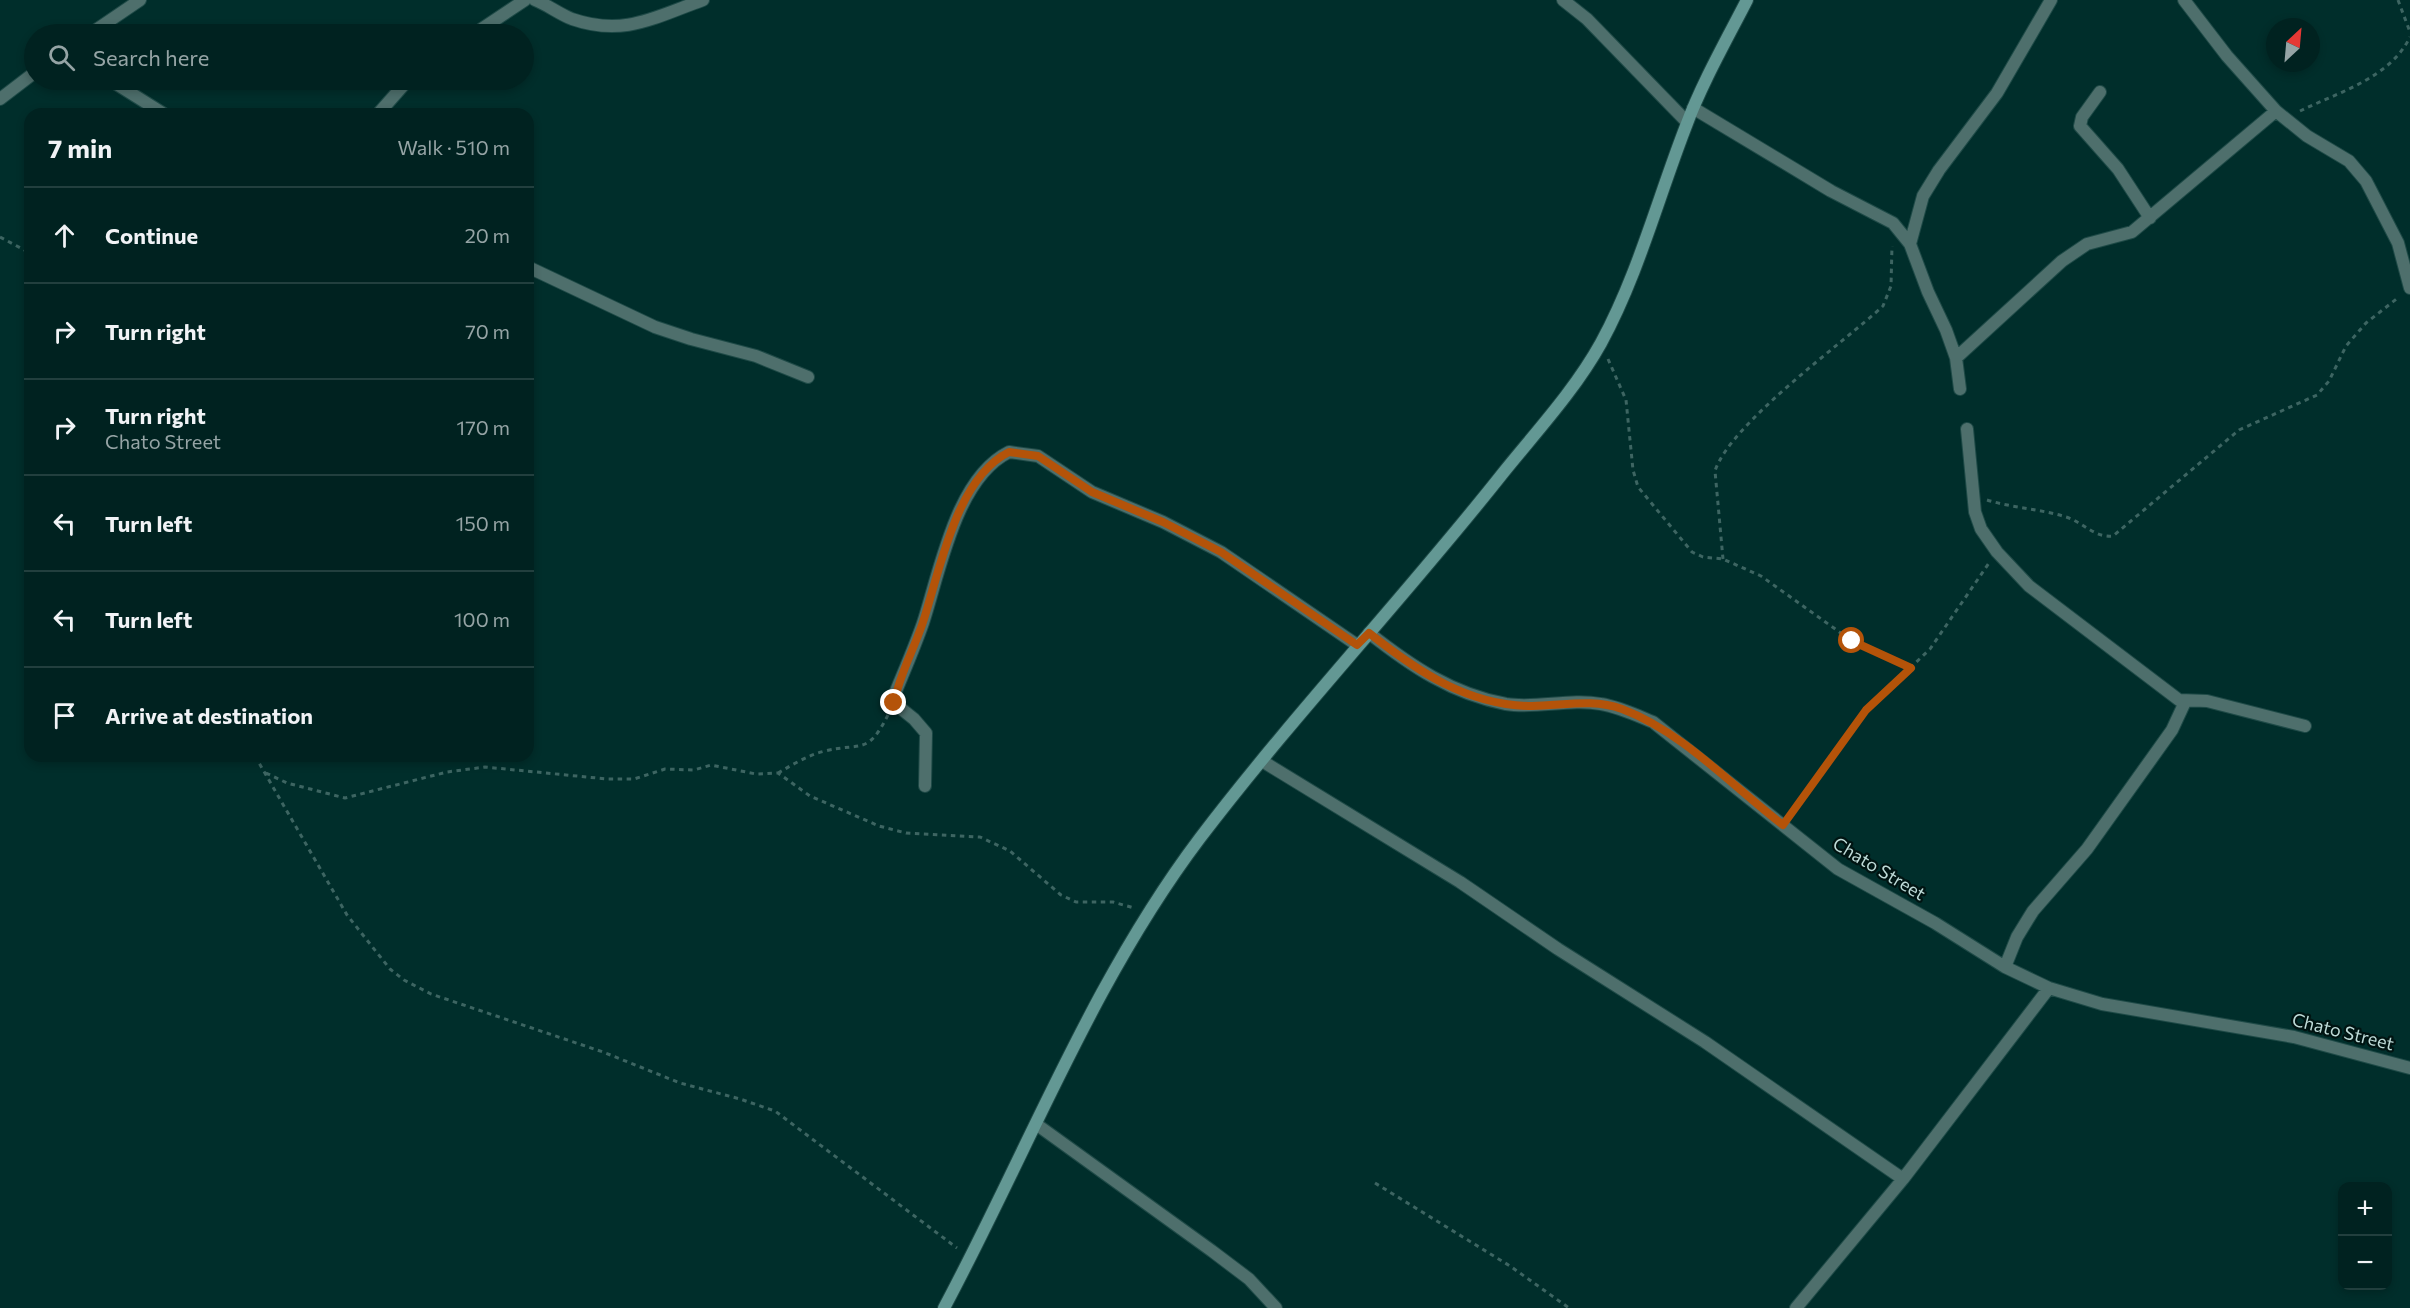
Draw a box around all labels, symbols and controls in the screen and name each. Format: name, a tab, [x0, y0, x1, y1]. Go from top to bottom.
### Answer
north arrow	[2266, 18, 2320, 72]
search box	[24, 24, 534, 90]
icon: search	[45, 41, 78, 74]
text: Search here	[93, 44, 209, 71]
text: 7 min	[48, 132, 112, 163]
text: Walk · 510 m	[398, 135, 510, 159]
icon: ahead	[48, 219, 81, 252]
text: Continue	[105, 222, 198, 249]
text: 20 m	[465, 223, 510, 247]
icon: right	[48, 315, 81, 348]
text: Turn right	[105, 318, 206, 345]
text: 70 m	[465, 319, 510, 343]
text: Turn right	[105, 402, 206, 429]
icon: right	[48, 411, 81, 444]
text: 170 m	[457, 415, 510, 439]
text: Chato Street	[105, 429, 221, 453]
icon: left	[48, 507, 81, 540]
text: Turn left	[105, 510, 192, 537]
text: 150 m	[456, 511, 510, 535]
icon: left	[48, 603, 81, 636]
text: Turn left	[105, 606, 192, 633]
text: 100 m	[454, 607, 510, 631]
route start	[1838, 627, 1864, 653]
route end	[880, 689, 906, 715]
icon: arrive	[48, 699, 81, 732]
text: Arrive at destination	[105, 702, 313, 729]
street label: Chato Street	[1829, 832, 1930, 904]
street label: Chato Street	[2290, 1008, 2397, 1054]
map controls	[2338, 1182, 2392, 1290]
button: +	[2338, 1182, 2392, 1236]
button: −	[2338, 1236, 2392, 1290]

